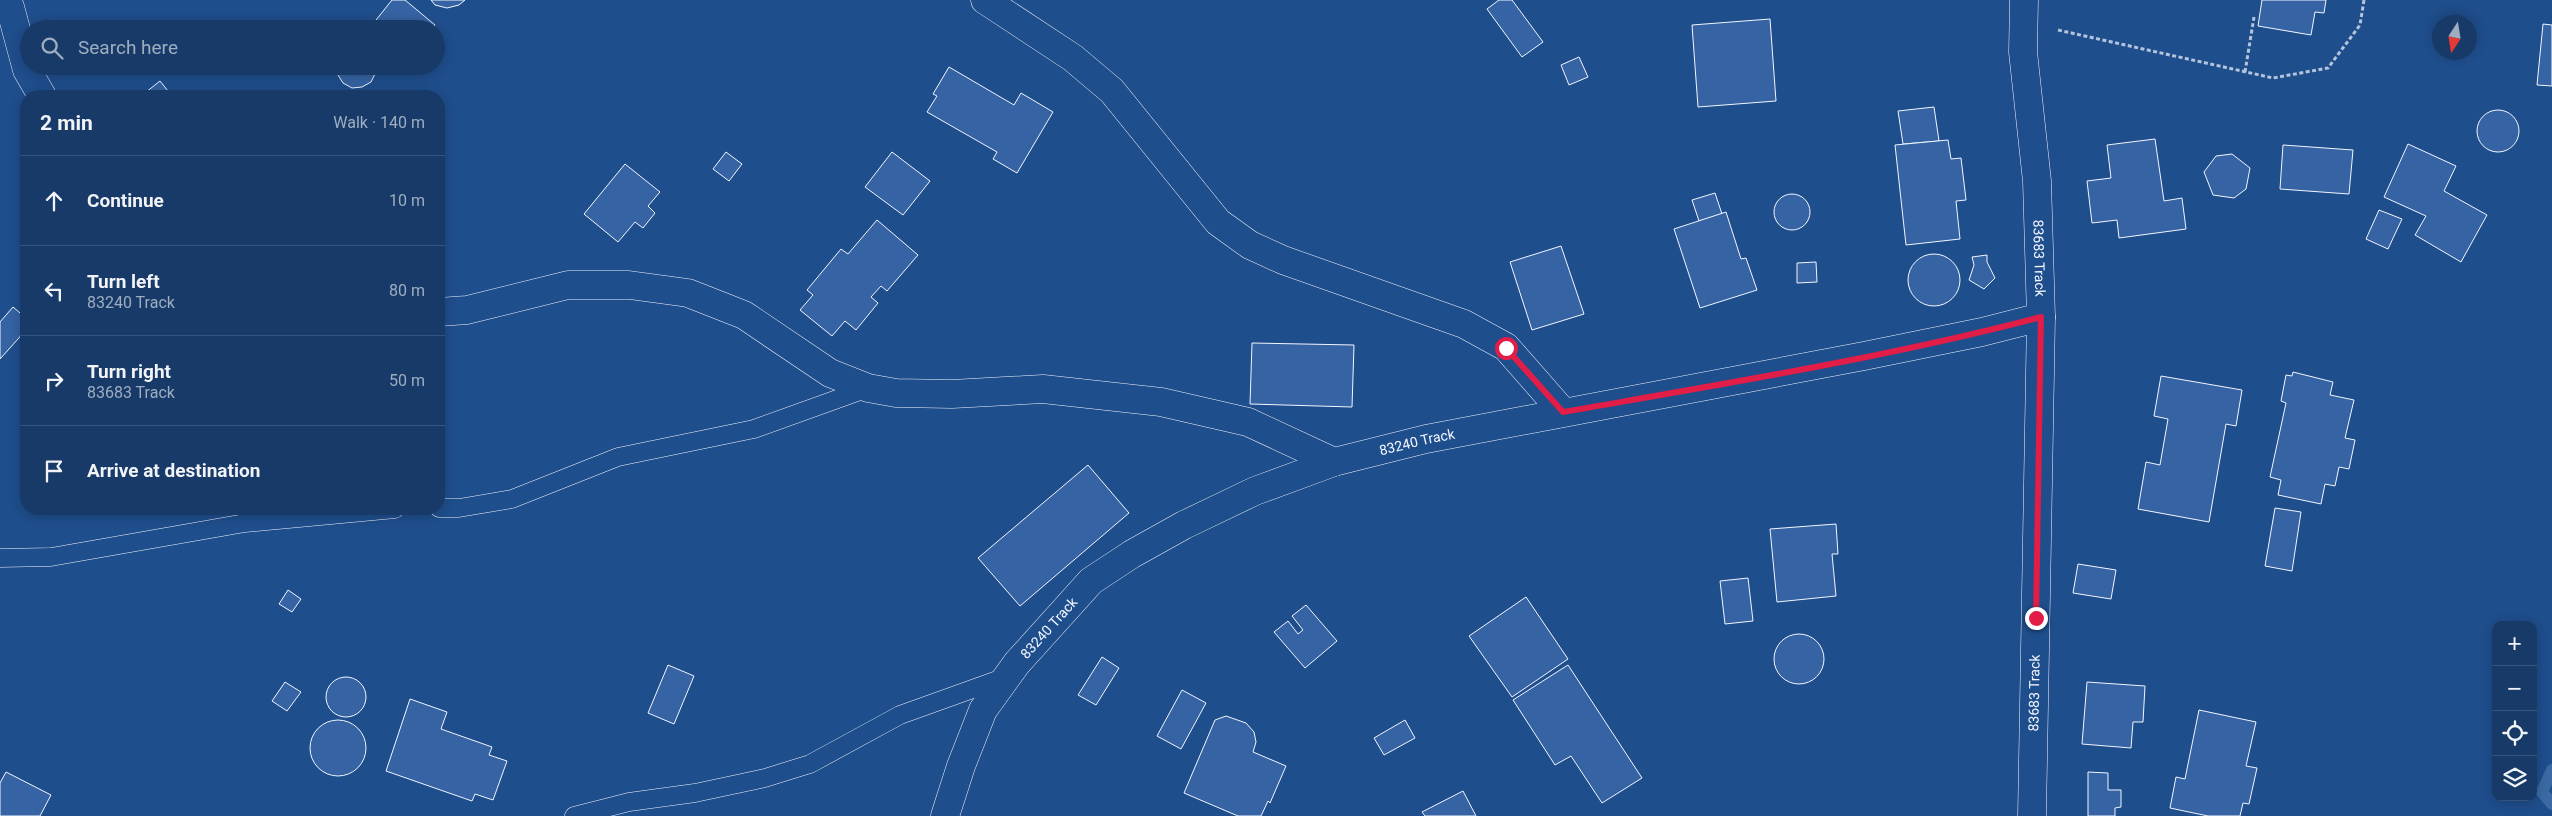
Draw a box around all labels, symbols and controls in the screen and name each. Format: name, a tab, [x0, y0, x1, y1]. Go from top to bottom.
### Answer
north arrow	[2432, 15, 2477, 60]
search box	[20, 20, 445, 75]
icon: search	[38, 34, 66, 62]
text: Search here	[78, 36, 178, 59]
text: 2 min	[40, 111, 93, 135]
text: Walk · 140 m	[333, 113, 425, 132]
icon: ahead	[40, 187, 68, 215]
text: Continue	[87, 189, 164, 212]
text: 10 m	[389, 191, 425, 210]
street label: 83683 Track	[2030, 219, 2048, 298]
text: Turn left	[87, 270, 160, 293]
icon: left	[40, 277, 68, 305]
text: 80 m	[389, 281, 425, 300]
text: 83240 Track	[87, 293, 175, 312]
route start	[1495, 337, 1518, 360]
text: Turn right	[87, 360, 171, 383]
icon: right	[40, 367, 68, 395]
text: 50 m	[389, 371, 425, 390]
text: 83683 Track	[87, 383, 175, 402]
street label: 83240 Track	[1378, 426, 1457, 458]
icon: arrive	[40, 457, 68, 485]
text: Arrive at destination	[87, 459, 260, 482]
street label: 83240 Track	[1017, 593, 1081, 662]
route end	[2025, 607, 2048, 630]
map controls	[2492, 621, 2537, 801]
button: +	[2492, 621, 2537, 666]
street label: 83683 Track	[2025, 654, 2043, 732]
button: −	[2492, 666, 2537, 711]
button: locate	[2492, 711, 2537, 756]
button: layers	[2492, 756, 2537, 801]

